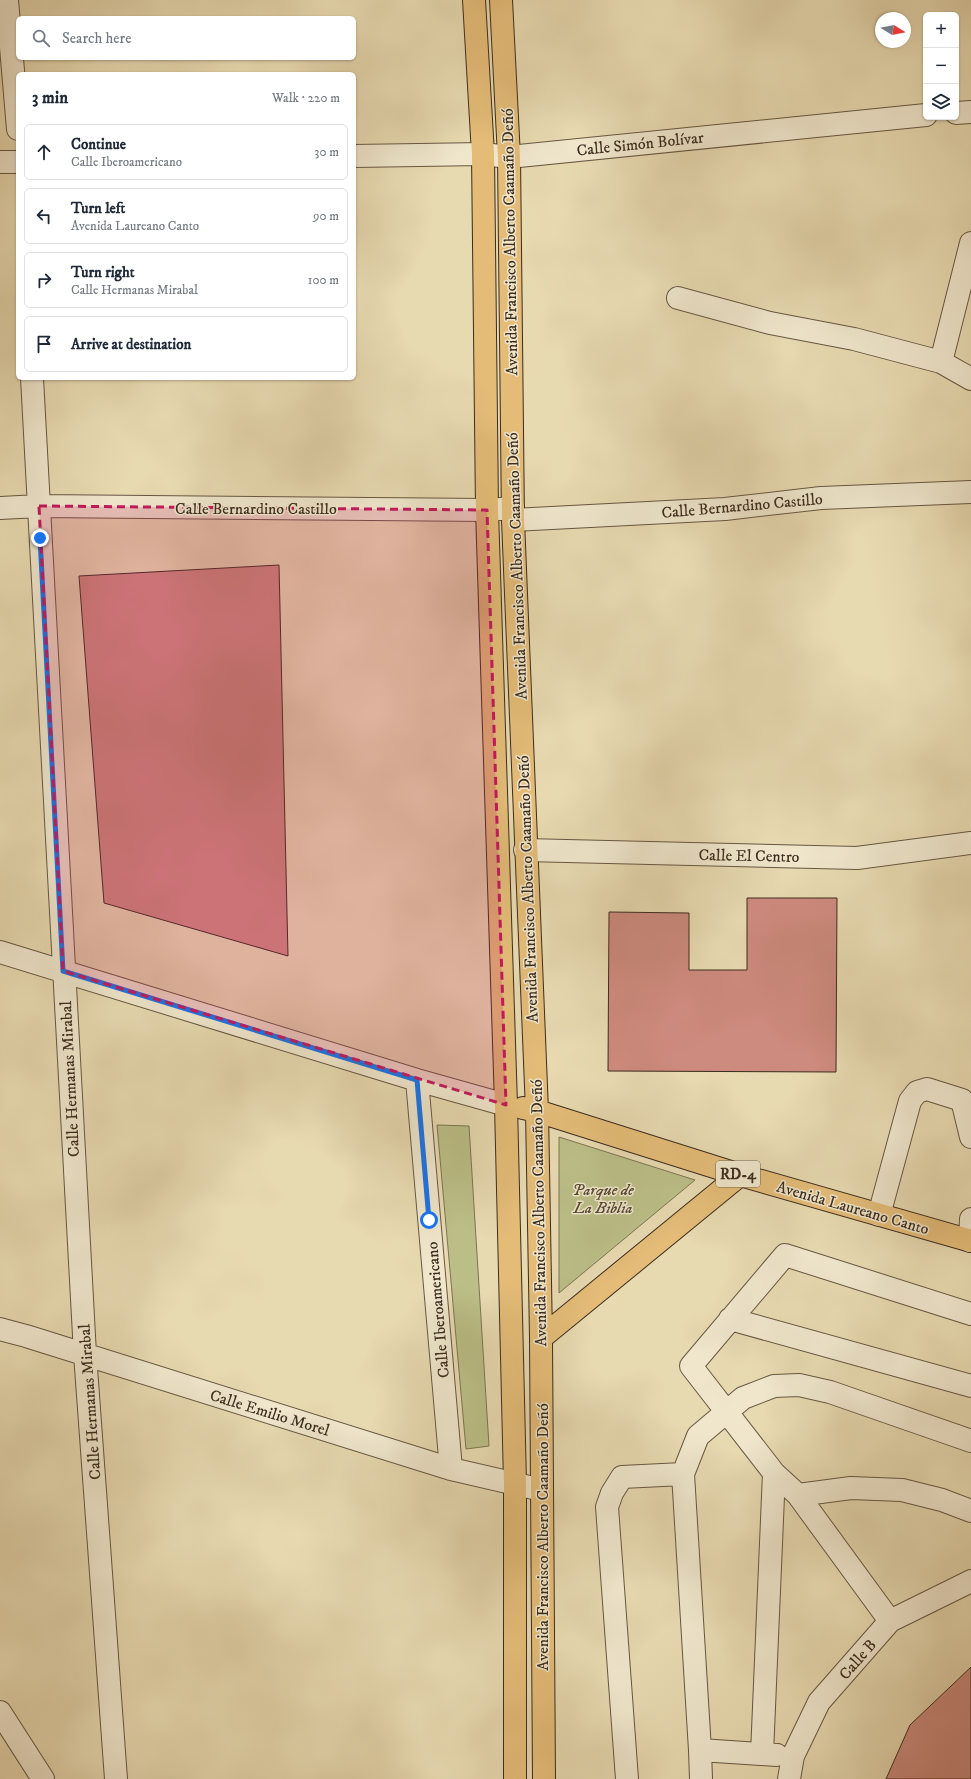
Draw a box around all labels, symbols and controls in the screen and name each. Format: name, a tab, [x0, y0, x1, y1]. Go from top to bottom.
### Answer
north arrow	[875, 12, 911, 48]
map controls	[923, 12, 959, 120]
button: +	[923, 12, 959, 48]
search box	[16, 16, 356, 60]
icon: search	[30, 27, 52, 49]
text: Search here	[62, 29, 131, 48]
button: −	[923, 48, 959, 84]
button: layers	[923, 84, 959, 120]
text: 3 min	[32, 87, 68, 109]
text: Walk · 220 m	[272, 90, 340, 106]
street label: Avenida Francisco Alberto Caamaño Deñó	[498, 108, 522, 376]
street label: Calle Simón Bolívar	[576, 127, 705, 161]
text: Continue	[71, 135, 126, 154]
icon: ahead	[33, 141, 55, 163]
text: 30 m	[315, 144, 339, 160]
text: Calle Iberoamericano	[71, 154, 182, 170]
text: Turn left	[71, 199, 125, 218]
icon: left	[33, 205, 55, 227]
text: 90 m	[313, 208, 339, 224]
text: Avenida Laureano Canto	[71, 218, 199, 234]
text: Turn right	[71, 263, 134, 282]
icon: right	[33, 269, 55, 291]
text: 100 m	[308, 272, 339, 288]
text: Calle Hermanas Mirabal	[71, 282, 198, 298]
icon: arrive	[33, 333, 55, 355]
text: Arrive at destination	[71, 335, 191, 354]
street label: Avenida Francisco Alberto Caamaño Deñó	[502, 432, 532, 700]
street label: Calle Bernardino Castillo	[661, 489, 824, 523]
street label: Calle Bernardino Castillo	[175, 499, 337, 519]
route end	[31, 529, 49, 547]
street label: Avenida Francisco Alberto Caamaño Deñó	[513, 755, 543, 1023]
street label: Calle El Centro	[698, 845, 800, 867]
street label: Calle Hermanas Mirabal	[56, 1000, 84, 1157]
street label: Avenida Francisco Alberto Caamaño Deñó	[527, 1079, 551, 1347]
road number: RD-4	[716, 1161, 760, 1187]
street label: Avenida Laureano Canto	[774, 1177, 932, 1239]
park label: Parque de La Biblia	[572, 1180, 634, 1218]
route start	[420, 1211, 438, 1229]
street label: Calle Iberoamericano	[422, 1241, 454, 1379]
street label: Calle Hermanas Mirabal	[75, 1323, 105, 1481]
street label: Calle Emilio Morel	[207, 1385, 332, 1441]
street label: Avenida Francisco Alberto Caamaño Deñó	[533, 1403, 553, 1671]
street label: Calle B	[835, 1635, 881, 1684]

